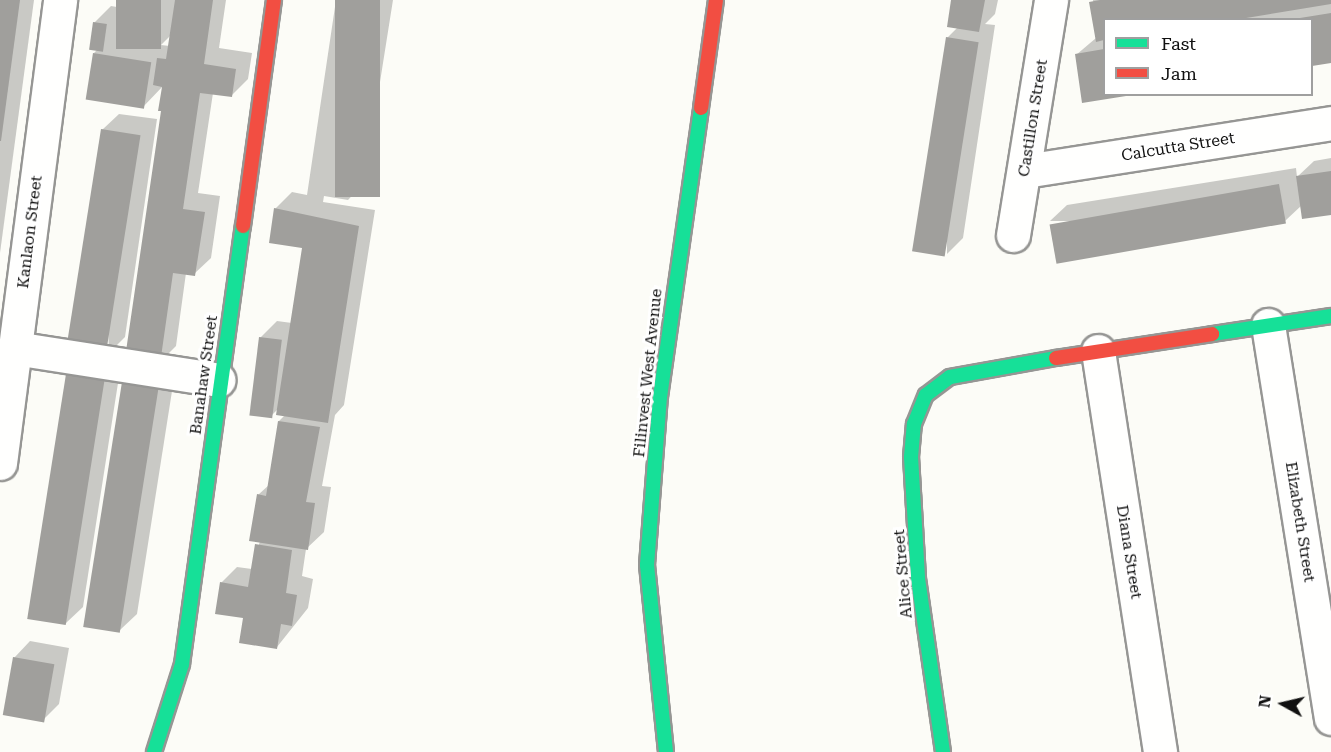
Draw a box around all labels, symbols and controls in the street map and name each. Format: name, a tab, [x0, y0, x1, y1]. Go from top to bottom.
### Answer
legend	[1103, 18, 1313, 96]
text: Fast	[1161, 33, 1196, 54]
street label: Castillon Street	[1014, 58, 1052, 178]
text: Jam	[1161, 63, 1197, 84]
street label: Calcutta Street	[1120, 129, 1236, 165]
street label: Kanlaon Street	[14, 174, 46, 290]
street label: Filinvest West Avenue	[630, 288, 666, 458]
street label: Banahaw Street	[186, 314, 222, 436]
street label: Elizabeth Street	[1281, 460, 1319, 584]
street label: Diana Street	[1112, 504, 1146, 600]
street label: Alice Street	[890, 529, 916, 619]
north arrow	[1253, 674, 1313, 734]
text: N	[1254, 694, 1275, 709]

